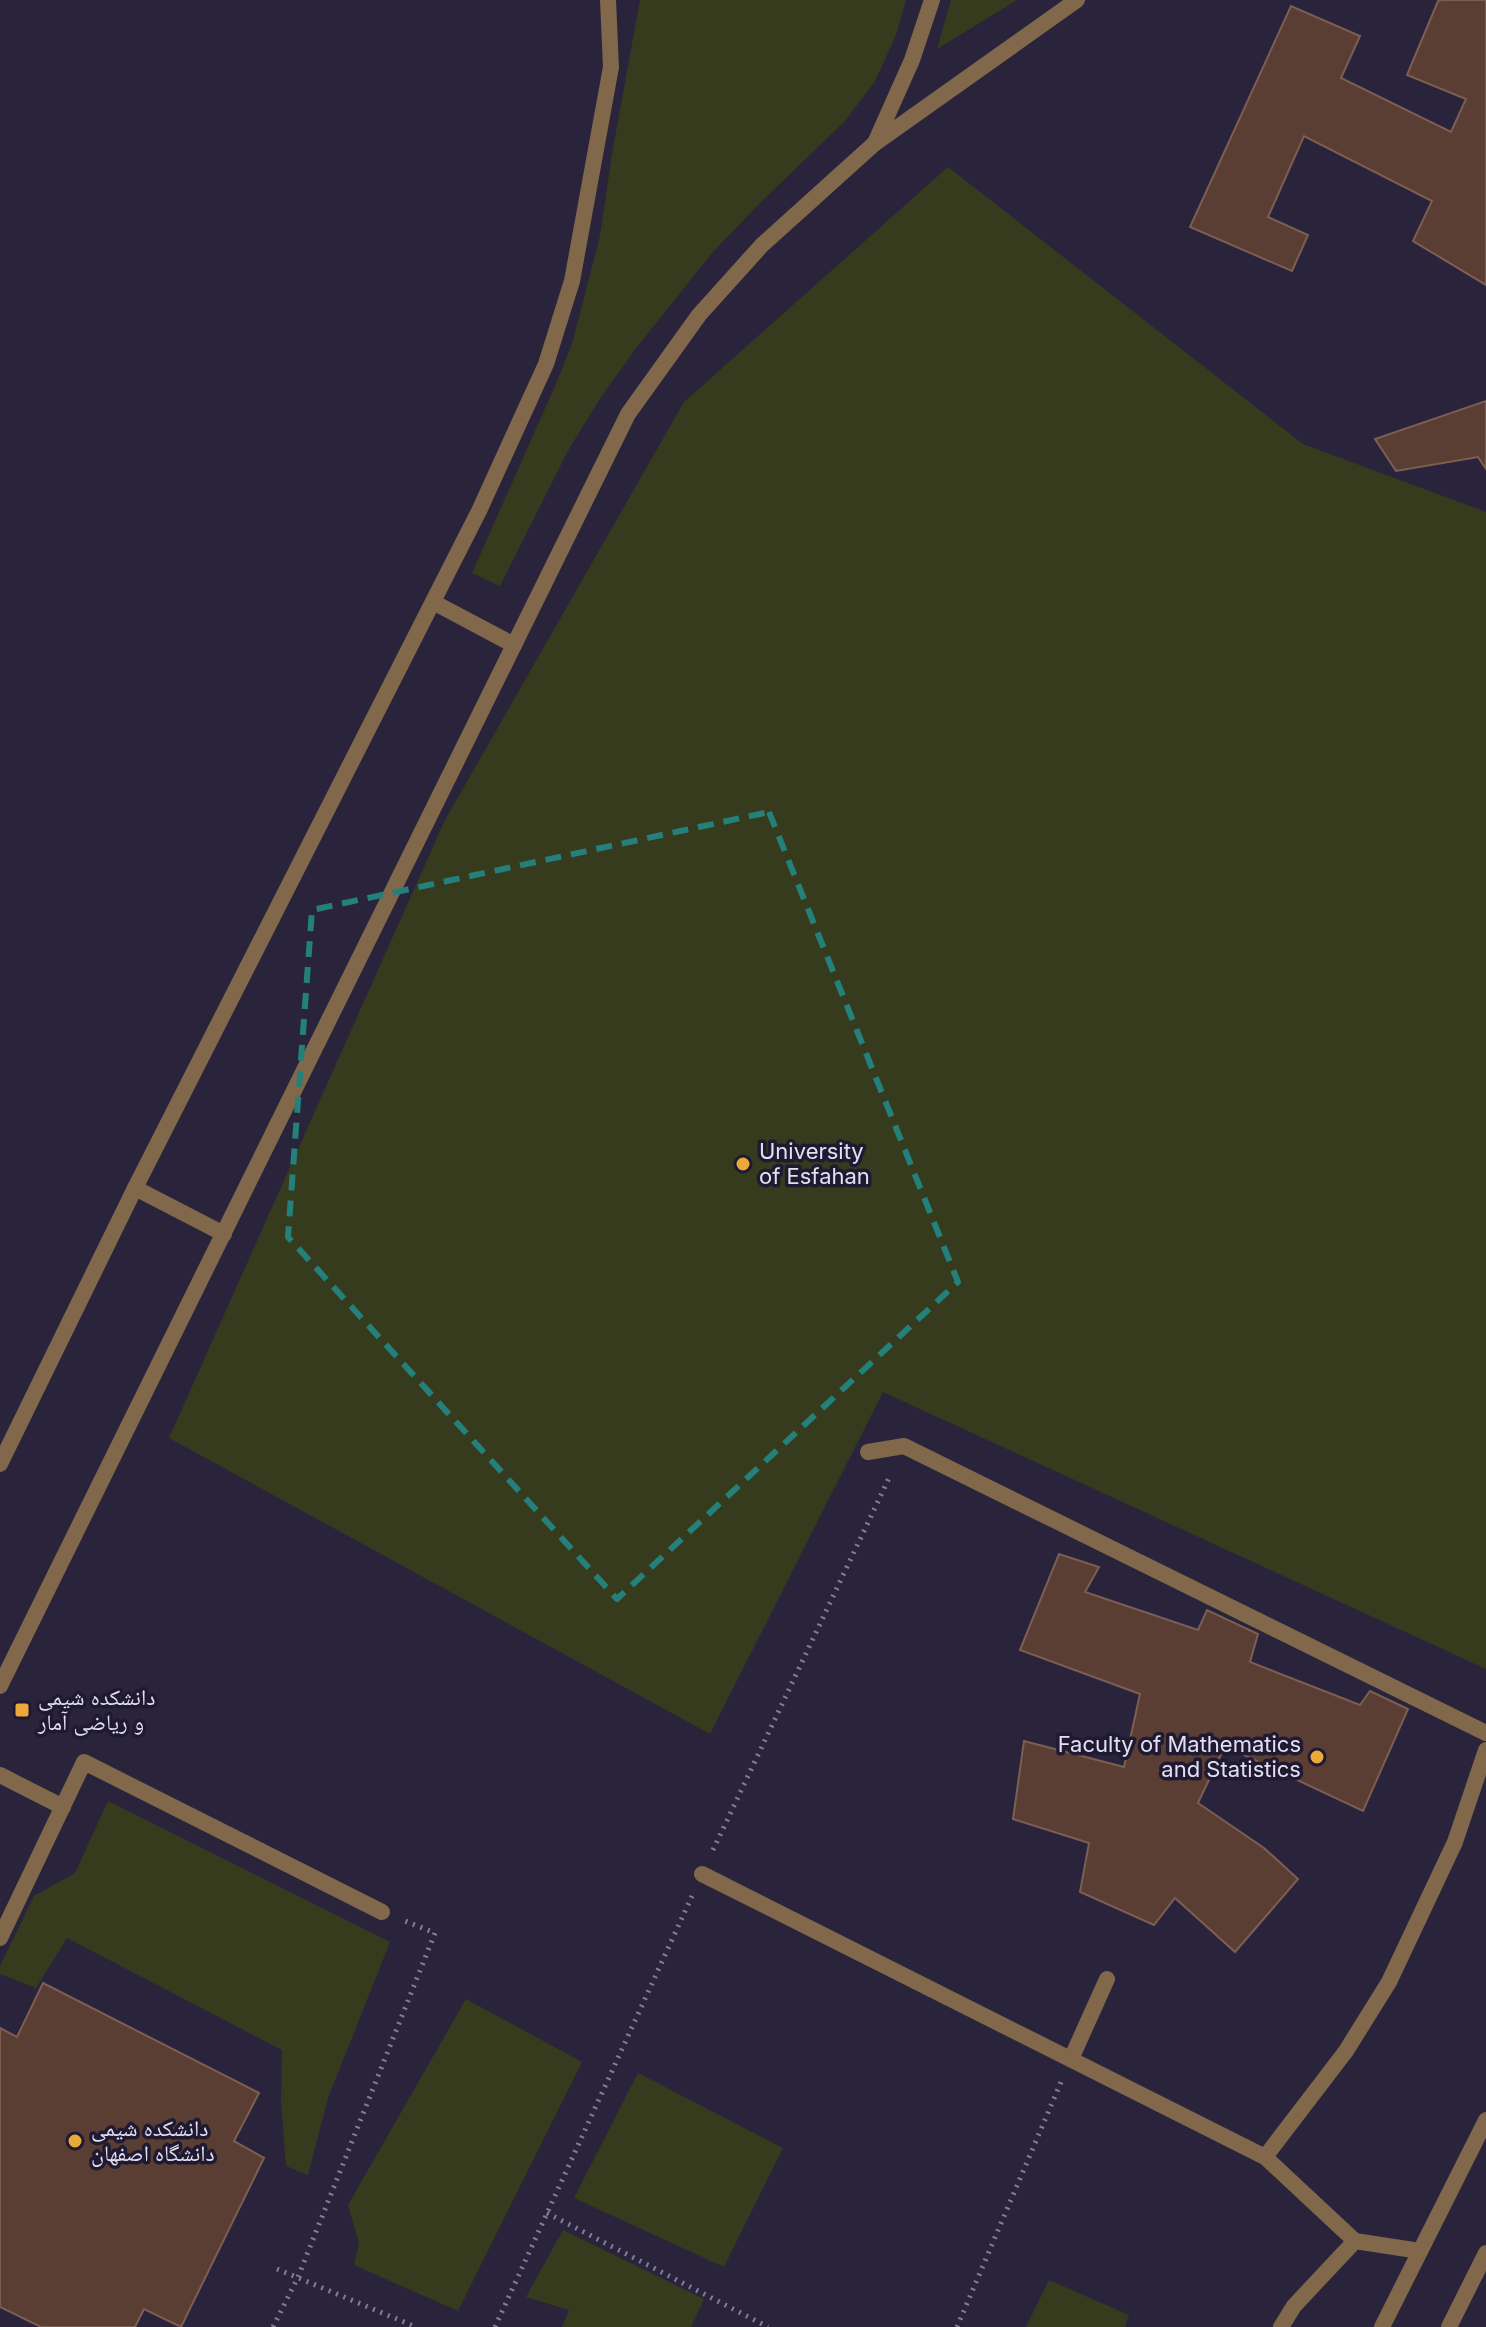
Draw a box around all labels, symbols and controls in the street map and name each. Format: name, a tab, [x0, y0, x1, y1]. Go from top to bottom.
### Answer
place label: University of Esfahan	[759, 1138, 870, 1189]
marker: University of Esfahan	[734, 1155, 752, 1173]
place label: دانشکده شیمی و ریاضی آمار	[37, 1684, 155, 1736]
marker: دانشکده شیمی و ریاضی آمار	[13, 1701, 31, 1719]
place label: Faculty of Mathematics and Statistics	[1058, 1731, 1301, 1782]
marker: Faculty of Mathematics and Statistics	[1308, 1748, 1326, 1766]
place label: دانشکده شیمی دانشگاه اصفهان	[91, 2115, 215, 2167]
marker: دانشکده شیمی دانشگاه اصفهان	[66, 2132, 84, 2150]

